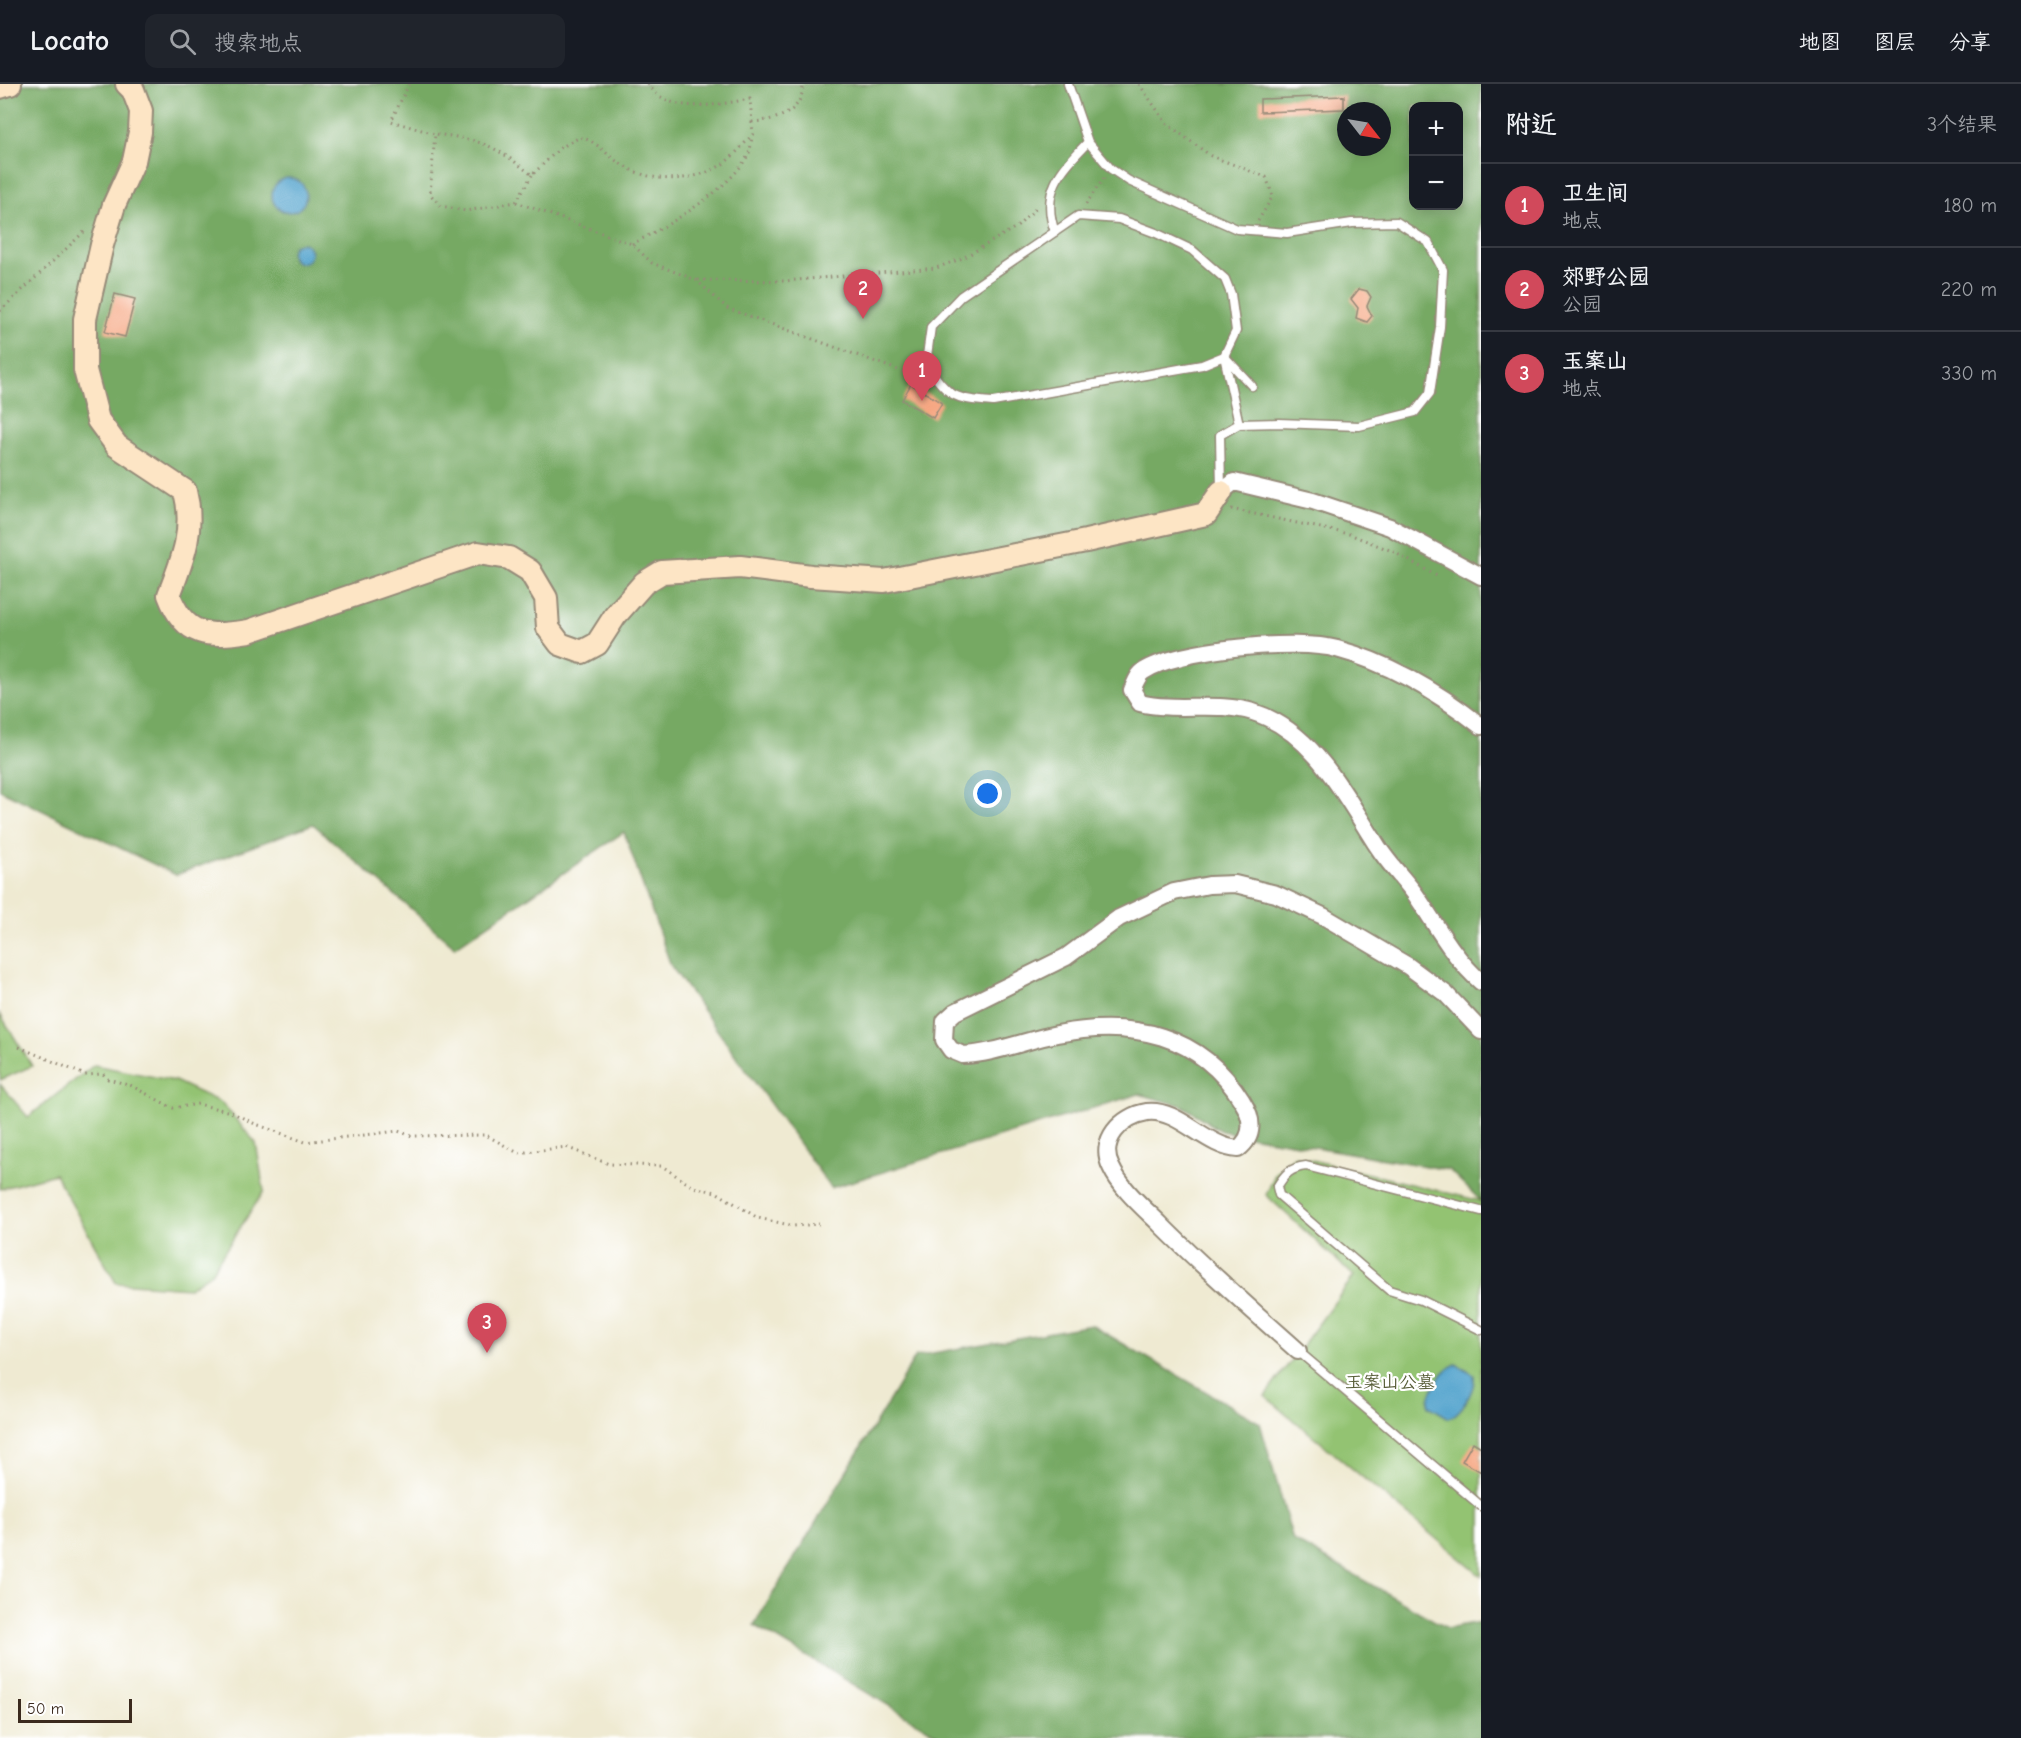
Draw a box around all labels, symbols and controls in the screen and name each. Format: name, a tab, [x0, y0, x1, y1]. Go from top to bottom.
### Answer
search box	[145, 14, 565, 68]
text: Locato	[30, 25, 109, 57]
icon: search	[166, 25, 199, 58]
text: 搜索地点	[214, 30, 302, 56]
text: 地图	[1799, 30, 1841, 54]
text: 图层	[1874, 30, 1916, 54]
text: 分享	[1949, 30, 1991, 54]
north arrow	[1337, 102, 1391, 156]
map controls	[1409, 102, 1463, 210]
button: +	[1409, 102, 1463, 156]
text: 附近	[1505, 110, 1557, 140]
text: 3个结果	[1927, 113, 1997, 136]
button: −	[1409, 156, 1463, 210]
text: 卫生间	[1562, 180, 1628, 206]
text: 1	[1521, 194, 1528, 217]
text: 180 m	[1943, 194, 1997, 217]
text: 地点	[1562, 209, 1602, 232]
text: 郊野公园	[1562, 264, 1650, 290]
pin: 2	[844, 270, 882, 319]
text: 2	[1520, 278, 1529, 301]
text: 220 m	[1941, 278, 1997, 301]
text: 公园	[1562, 293, 1602, 316]
text: 玉案山	[1562, 348, 1628, 374]
pin: 1	[902, 352, 942, 401]
text: 3	[1520, 362, 1529, 385]
text: 330 m	[1941, 362, 1997, 385]
text: 地点	[1562, 377, 1602, 400]
your location	[973, 779, 1002, 808]
pin: 3	[468, 1304, 506, 1353]
park label: 玉案山公墓	[1345, 1372, 1435, 1393]
scale bar	[18, 1696, 132, 1724]
text: 50 m	[27, 1700, 64, 1718]

